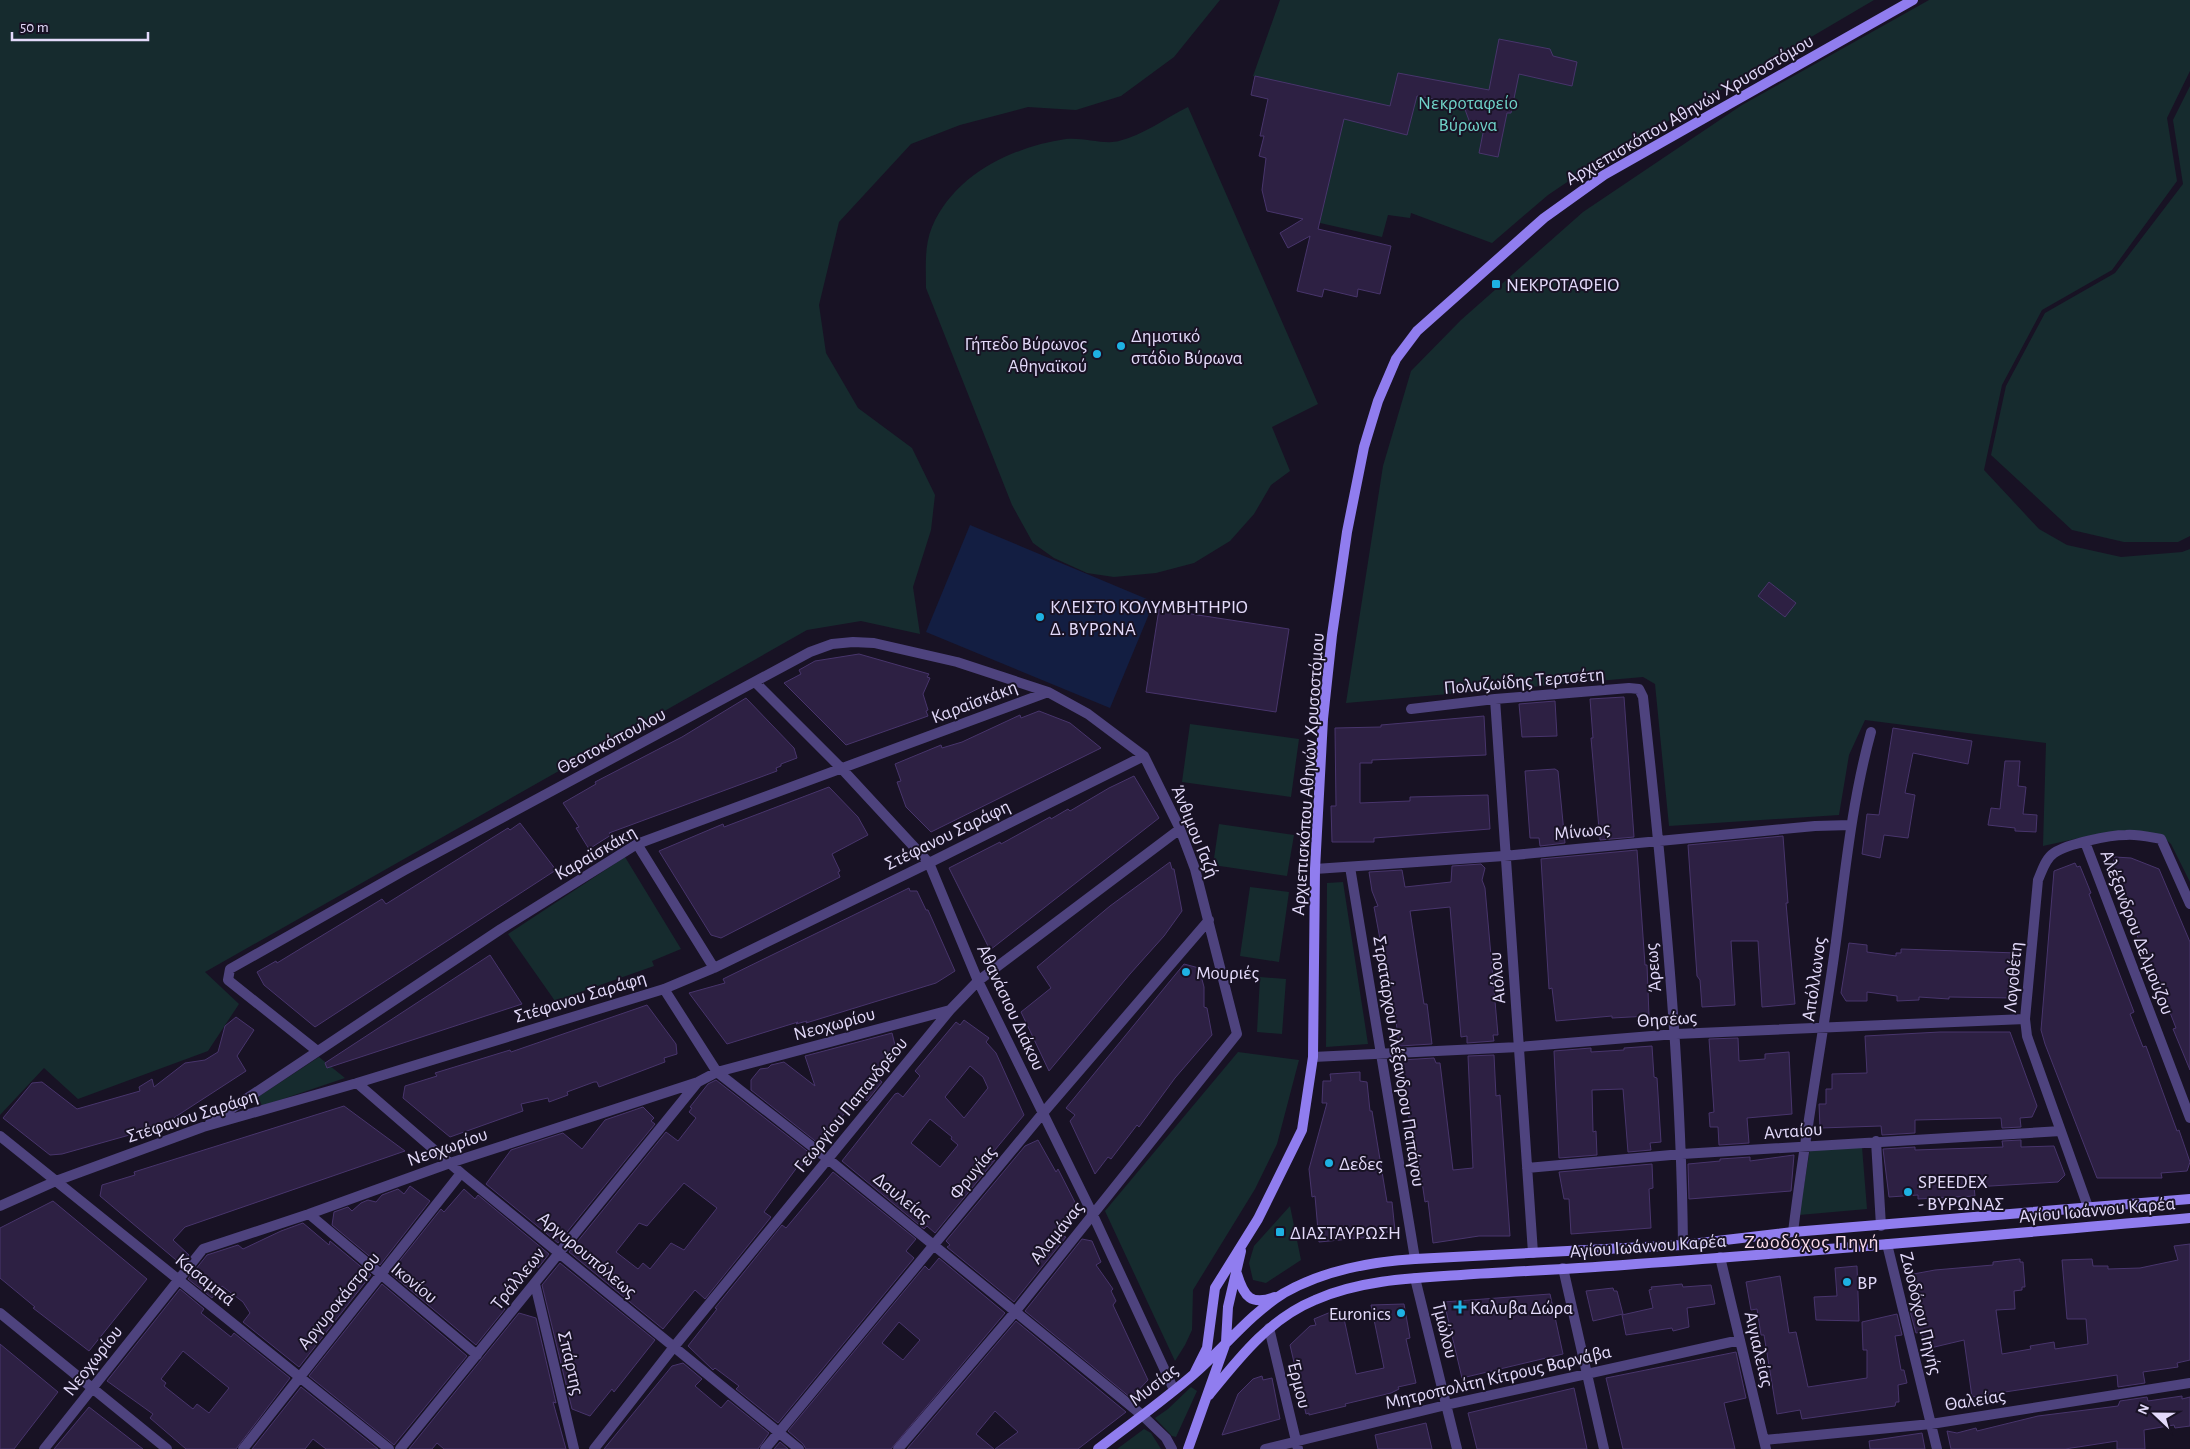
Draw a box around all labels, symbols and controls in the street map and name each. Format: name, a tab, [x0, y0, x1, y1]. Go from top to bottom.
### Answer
scale bar	[12, 10, 149, 42]
text: 50 m	[20, 20, 49, 35]
street label: Αρχιεπισκόπου Αθηνών Χρυσοστόμου	[1562, 31, 1817, 189]
park label: Νεκροταφείο Βύρωνα	[1418, 94, 1518, 135]
place label: ΝΕΚΡΟΤΑΦΕΙΟ	[1506, 276, 1619, 295]
marker: ΝΕΚΡΟΤΑΦΕΙΟ	[1490, 278, 1502, 290]
place label: Δημοτικό στάδιο Βύρωνα	[1131, 327, 1243, 368]
place label: Γήπεδο Βύρωνος Αθηναϊκού	[964, 335, 1087, 376]
marker: Δημοτικό στάδιο Βύρωνα	[1115, 340, 1127, 352]
marker: Γήπεδο Βύρωνος Αθηναϊκού	[1091, 348, 1103, 360]
place label: ΚΛΕΙΣΤΟ ΚΟΛΥΜΒΗΤΗΡΙΟ Δ. ΒΥΡΩΝΑ	[1050, 598, 1248, 639]
marker: ΚΛΕΙΣΤΟ ΚΟΛΥΜΒΗΤΗΡΙΟ Δ. ΒΥΡΩΝΑ	[1034, 611, 1046, 623]
street label: Αρχιεπισκόπου Αθηνών Χρυσοστόμου	[1289, 632, 1328, 916]
street label: Πολυζωίδης Τερτσέτη	[1443, 665, 1605, 698]
street label: Καραϊσκάκη	[929, 677, 1020, 727]
street label: Θεοτοκόπουλου	[554, 705, 669, 778]
street label: Άνθιμου Γαζή	[1167, 782, 1222, 881]
street label: Στέφανου Σαράφη	[882, 797, 1013, 874]
street label: Μίνωος	[1553, 819, 1611, 844]
street label: Καραϊσκάκη	[552, 822, 640, 884]
street label: Αλέξανδρου Δελμούζου	[2096, 848, 2177, 1017]
street label: Στρατάρχου Αλέξανδρου Παπάγου	[1369, 934, 1428, 1188]
street label: Απόλλωνος	[1799, 936, 1830, 1023]
street label: Λογοθέτη	[2001, 941, 2026, 1013]
street label: Αθανάσιου Διάκου	[973, 942, 1048, 1073]
street label: Άρεως	[1642, 942, 1665, 993]
street label: Αιόλου	[1486, 951, 1509, 1005]
place label: Μουριές	[1196, 964, 1259, 983]
marker: Μουριές	[1180, 966, 1192, 978]
street label: Στέφανου Σαράφη	[512, 968, 649, 1027]
street label: Νεοχωρίου	[792, 1004, 877, 1044]
street label: Θησέως	[1637, 1008, 1698, 1031]
street label: Γεωργίου Παπανδρέου	[791, 1034, 911, 1176]
street label: Στέφανου Σαράφη	[124, 1086, 260, 1147]
street label: Ανταίου	[1763, 1120, 1823, 1143]
street label: Νεοχωρίου	[405, 1125, 490, 1170]
street label: Φρυγίας	[946, 1142, 1000, 1203]
place label: Δεδες	[1339, 1155, 1383, 1174]
marker: Δεδες	[1323, 1157, 1335, 1169]
street label: Δαυλείας	[869, 1169, 935, 1227]
place label: SPEEDEX - ΒΥΡΩΝΑΣ	[1918, 1173, 2004, 1214]
marker: SPEEDEX - ΒΥΡΩΝΑΣ	[1902, 1186, 1914, 1198]
street label: Αγίου Ιωάννου Καρέα	[2018, 1194, 2176, 1227]
street label: Αλαμάνας	[1026, 1198, 1088, 1268]
street label: Αργυρουπόλεως	[534, 1209, 640, 1302]
place label: ΔΙΑΣΤΑΥΡΩΣΗ	[1290, 1224, 1401, 1243]
marker: ΔΙΑΣΤΑΥΡΩΣΗ	[1274, 1226, 1286, 1238]
street label: Αγίου Ιωάννου Καρέα	[1569, 1232, 1727, 1261]
district label: Ζωοδόχος Πηγή	[1744, 1232, 1880, 1252]
street label: Τράλλεων	[487, 1244, 549, 1314]
street label: Αργυροκάστρου	[294, 1249, 384, 1353]
street label: Κασαμπά	[171, 1250, 239, 1310]
street label: Ζωοδόχου Πηγής	[1896, 1250, 1945, 1377]
street label: Ικονίου	[387, 1259, 441, 1307]
place label: BP	[1857, 1274, 1877, 1293]
marker: BP	[1841, 1276, 1853, 1288]
place label: Καλυβα Δώρα	[1470, 1299, 1573, 1318]
street label: Τμώλου	[1428, 1300, 1461, 1361]
marker: Καλυβα Δώρα	[1454, 1301, 1466, 1313]
place label: Euronics	[1329, 1305, 1391, 1324]
marker: Euronics	[1395, 1307, 1407, 1319]
street label: Αιγιαλείας	[1741, 1310, 1776, 1389]
street label: Νεοχωρίου	[60, 1322, 126, 1400]
street label: Σπάρτης	[554, 1329, 587, 1397]
street label: Μητροπολίτη Κίτρους Βαρνάβα	[1383, 1342, 1613, 1413]
street label: Έρμου	[1283, 1358, 1314, 1411]
street label: Μυσίας	[1126, 1361, 1182, 1410]
street label: Θαλείας	[1944, 1386, 2007, 1415]
north arrow	[2130, 1389, 2180, 1439]
text: N	[2136, 1402, 2152, 1417]

